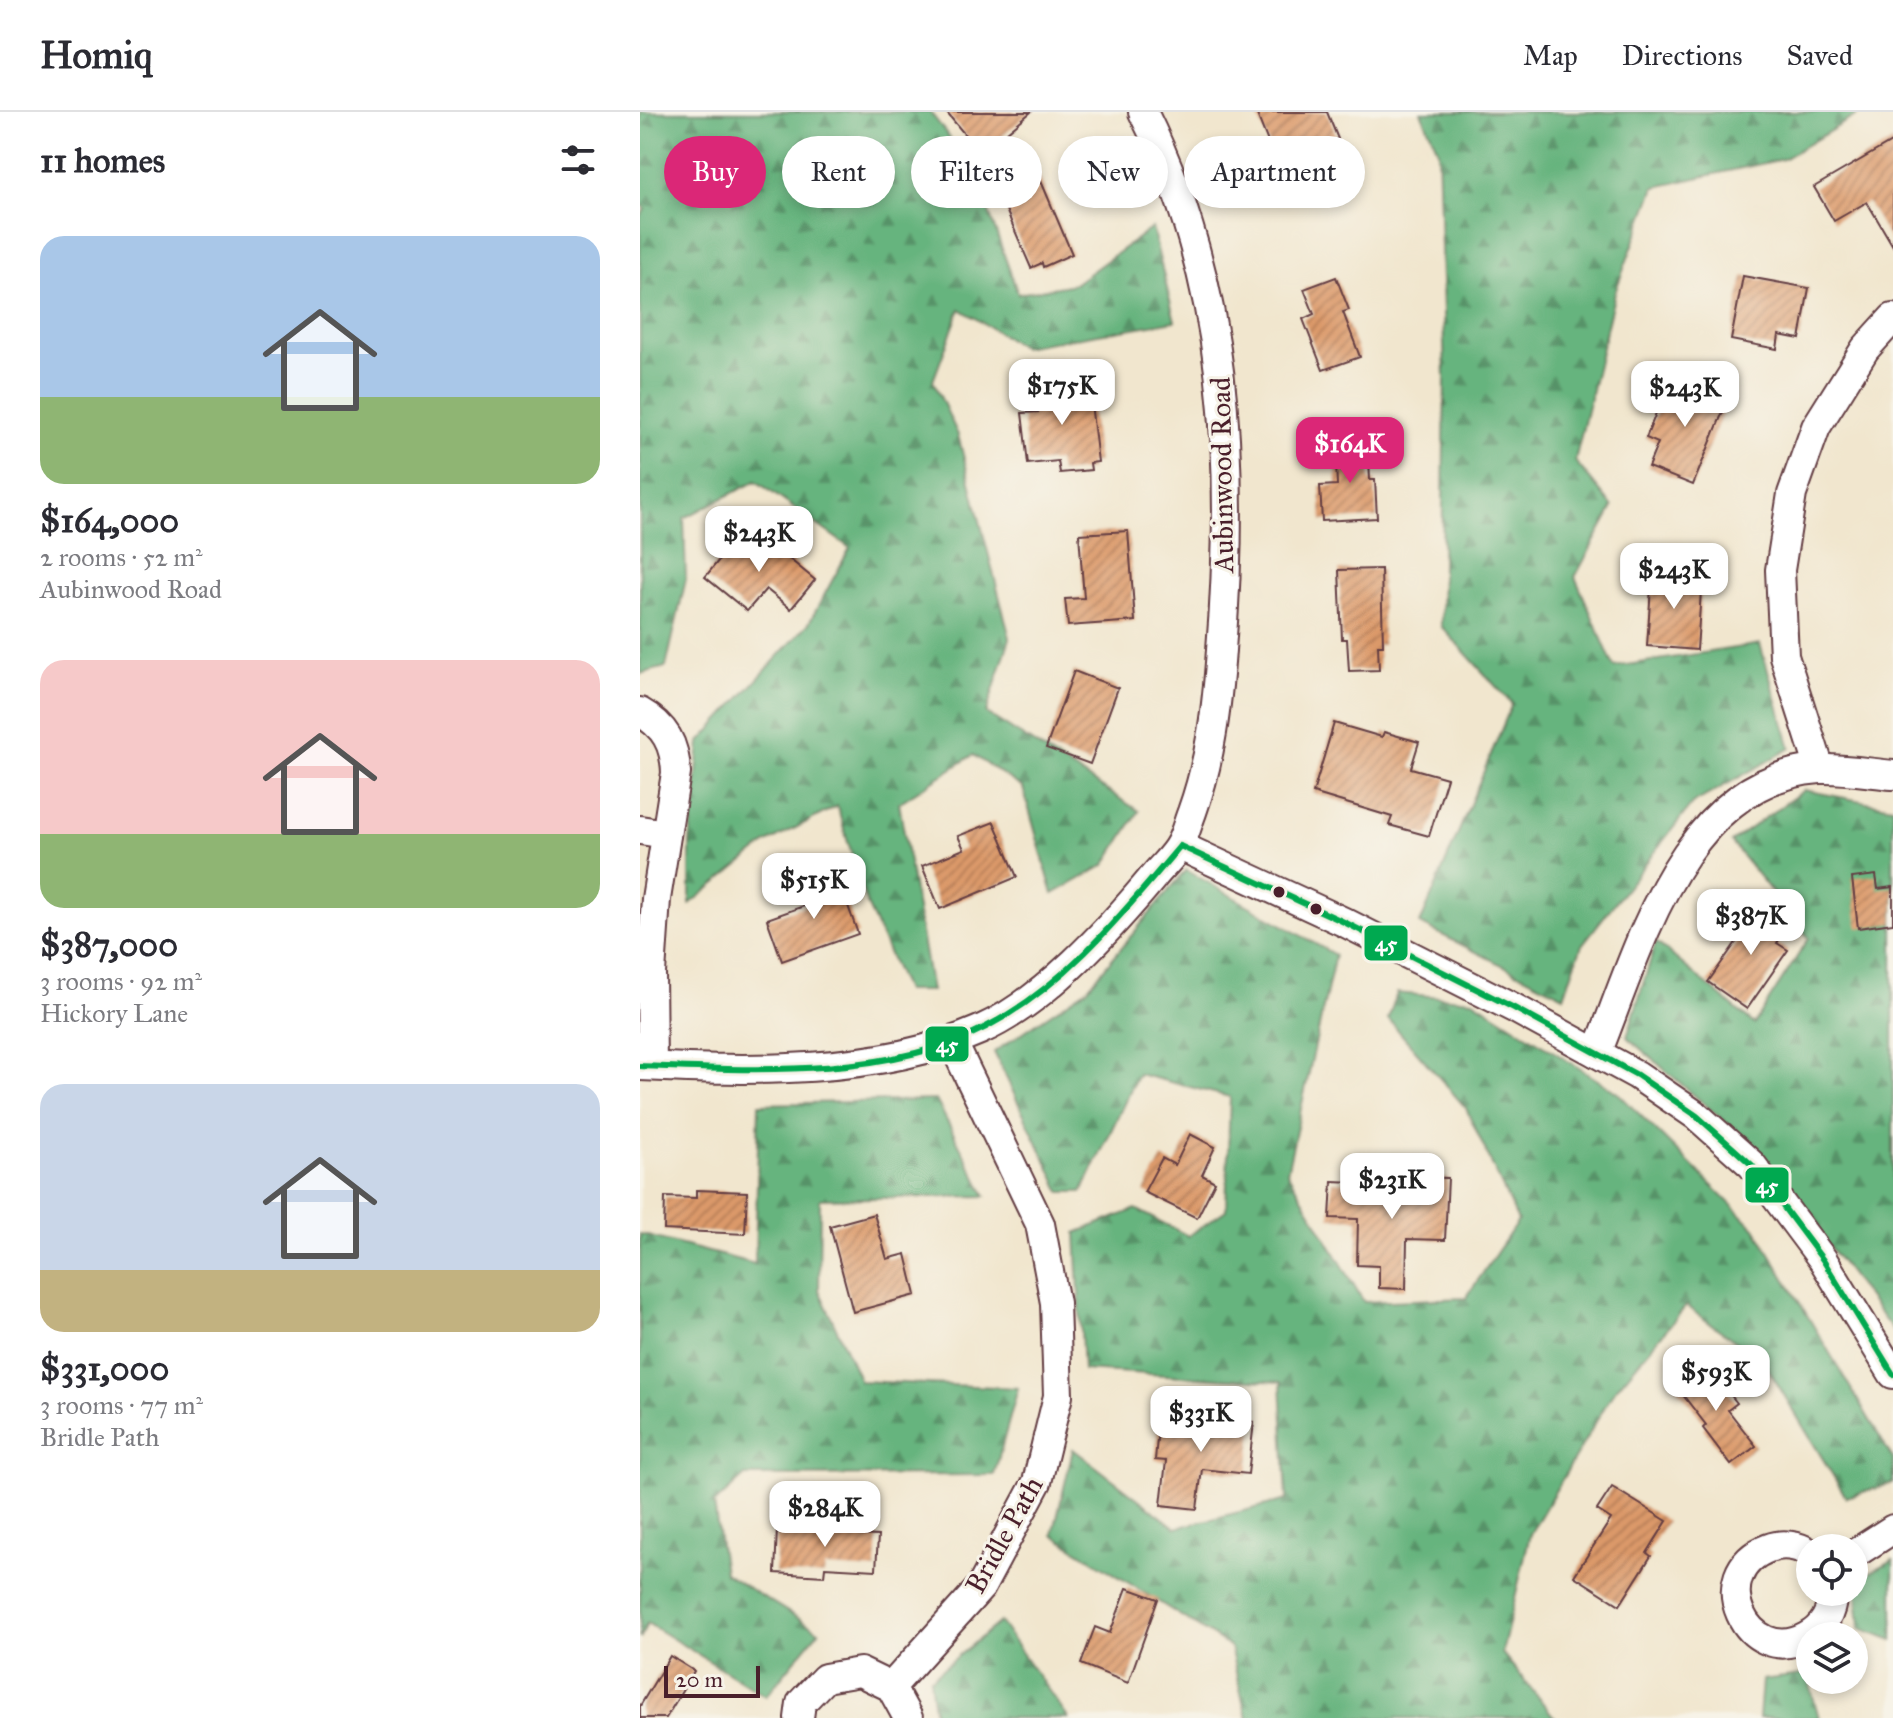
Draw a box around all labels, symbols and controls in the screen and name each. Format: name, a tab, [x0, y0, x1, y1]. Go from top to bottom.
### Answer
text: Homiq	[40, 32, 152, 78]
text: Map	[1523, 38, 1578, 73]
text: Directions	[1622, 38, 1743, 73]
text: Saved	[1787, 38, 1853, 73]
chip: Buy	[664, 136, 766, 208]
chip: Rent	[782, 136, 895, 208]
chip: Filters	[911, 136, 1042, 208]
chip: New	[1058, 136, 1168, 208]
chip: Apartment	[1184, 136, 1365, 208]
icon: filters	[556, 138, 600, 182]
text: 11 homes	[40, 140, 165, 181]
icon: home	[248, 288, 392, 432]
pin: $175K	[1006, 359, 1118, 427]
pin: $243K	[1629, 361, 1741, 429]
text: $175K	[1027, 369, 1097, 401]
text: $243K	[1649, 371, 1721, 403]
street label: Aubinwood Road	[1203, 377, 1241, 574]
pin: $164K	[1294, 417, 1406, 485]
text: $164K	[1314, 427, 1386, 459]
text: $164,000	[40, 500, 179, 541]
pin: $243K	[703, 506, 815, 574]
text: $243K	[723, 516, 795, 548]
text: 2 rooms · 52 m²	[40, 541, 203, 573]
pin: $243K	[1618, 543, 1730, 611]
text: $243K	[1638, 553, 1710, 585]
text: Aubinwood Road	[40, 573, 222, 605]
icon: home	[248, 712, 392, 856]
pin: $515K	[758, 853, 870, 921]
text: $515K	[780, 863, 848, 895]
unlabelled marker	[1271, 884, 1287, 900]
pin: $387K	[1695, 889, 1807, 957]
text: $387K	[1715, 899, 1787, 931]
unlabelled marker	[1308, 901, 1324, 917]
text: $387,000	[40, 924, 178, 965]
line badge: 45	[1363, 924, 1409, 962]
text: 45	[1375, 930, 1398, 957]
text: 3 rooms · 92 m²	[40, 965, 202, 997]
text: Hickory Lane	[40, 997, 188, 1029]
line badge: 45	[924, 1025, 970, 1063]
text: 45	[936, 1031, 959, 1058]
icon: home	[248, 1136, 392, 1280]
pin: $231K	[1336, 1153, 1448, 1221]
text: $231K	[1358, 1163, 1426, 1195]
line badge: 45	[1744, 1166, 1790, 1204]
text: 45	[1756, 1172, 1779, 1199]
pin: $593K	[1660, 1345, 1772, 1413]
text: $331,000	[40, 1348, 169, 1389]
text: $593K	[1681, 1355, 1751, 1387]
pin: $331K	[1145, 1386, 1257, 1454]
text: 3 rooms · 77 m²	[40, 1389, 203, 1421]
text: $331K	[1168, 1396, 1234, 1428]
text: Bridle Path	[40, 1421, 159, 1453]
street label: Bridle Path	[958, 1470, 1051, 1600]
pin: $284K	[769, 1481, 881, 1549]
text: $284K	[787, 1491, 863, 1523]
map controls	[1796, 1534, 1868, 1694]
button: locate	[1796, 1534, 1868, 1606]
button: layers	[1796, 1622, 1868, 1694]
scale bar	[664, 1662, 760, 1698]
text: 20 m	[676, 1666, 723, 1693]

